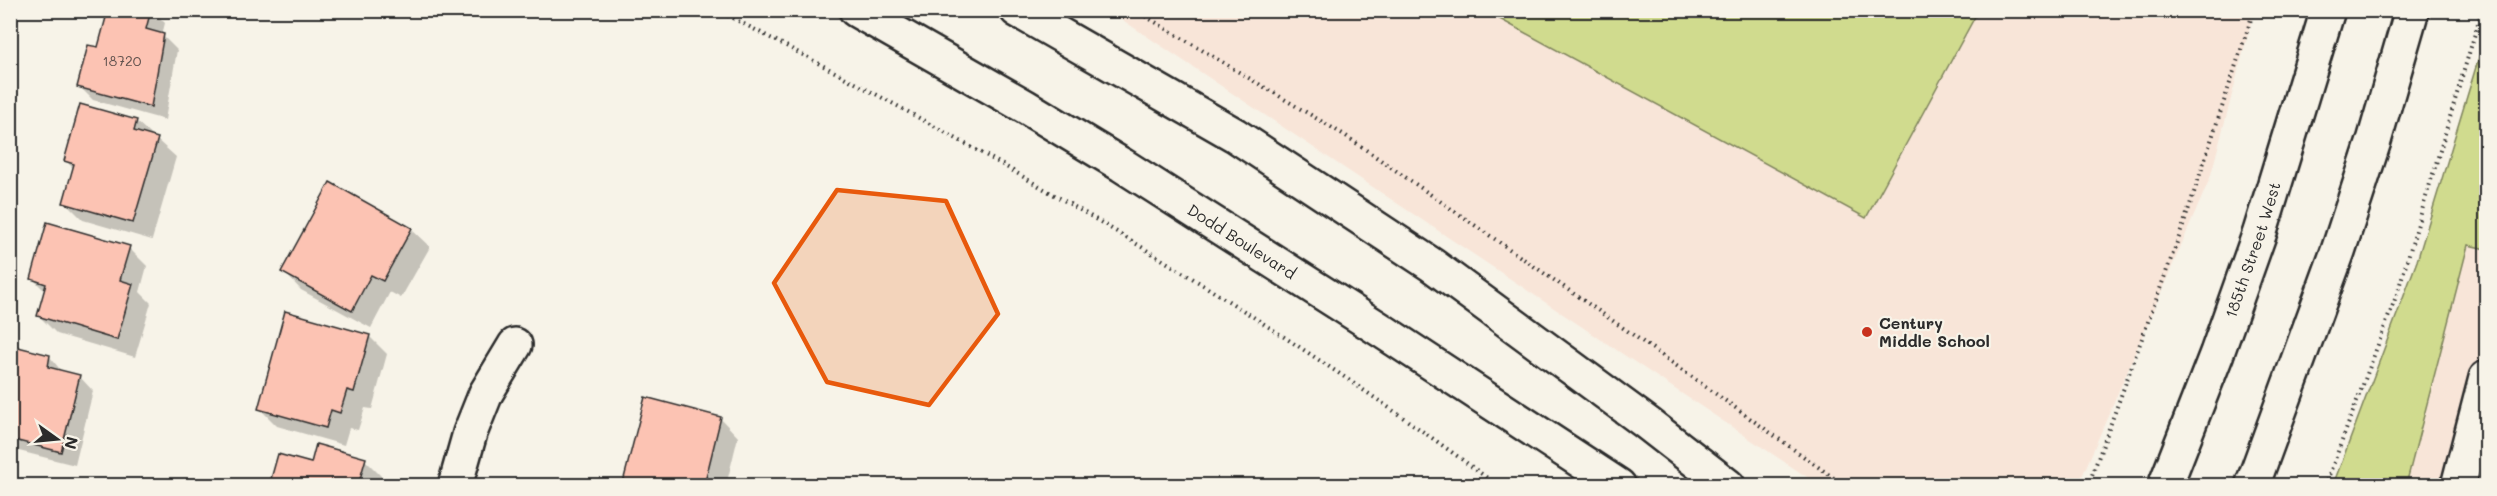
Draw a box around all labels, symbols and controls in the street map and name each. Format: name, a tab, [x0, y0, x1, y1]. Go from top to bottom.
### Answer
house number: 18720	[103, 51, 142, 70]
street label: 185th Street West	[2219, 179, 2285, 320]
street label: Dodd Boulevard	[1184, 199, 1300, 283]
place label: Century Middle School	[1879, 312, 1990, 351]
marker: Century Middle School	[1860, 325, 1874, 339]
north arrow	[27, 409, 87, 469]
text: N	[60, 434, 84, 452]

